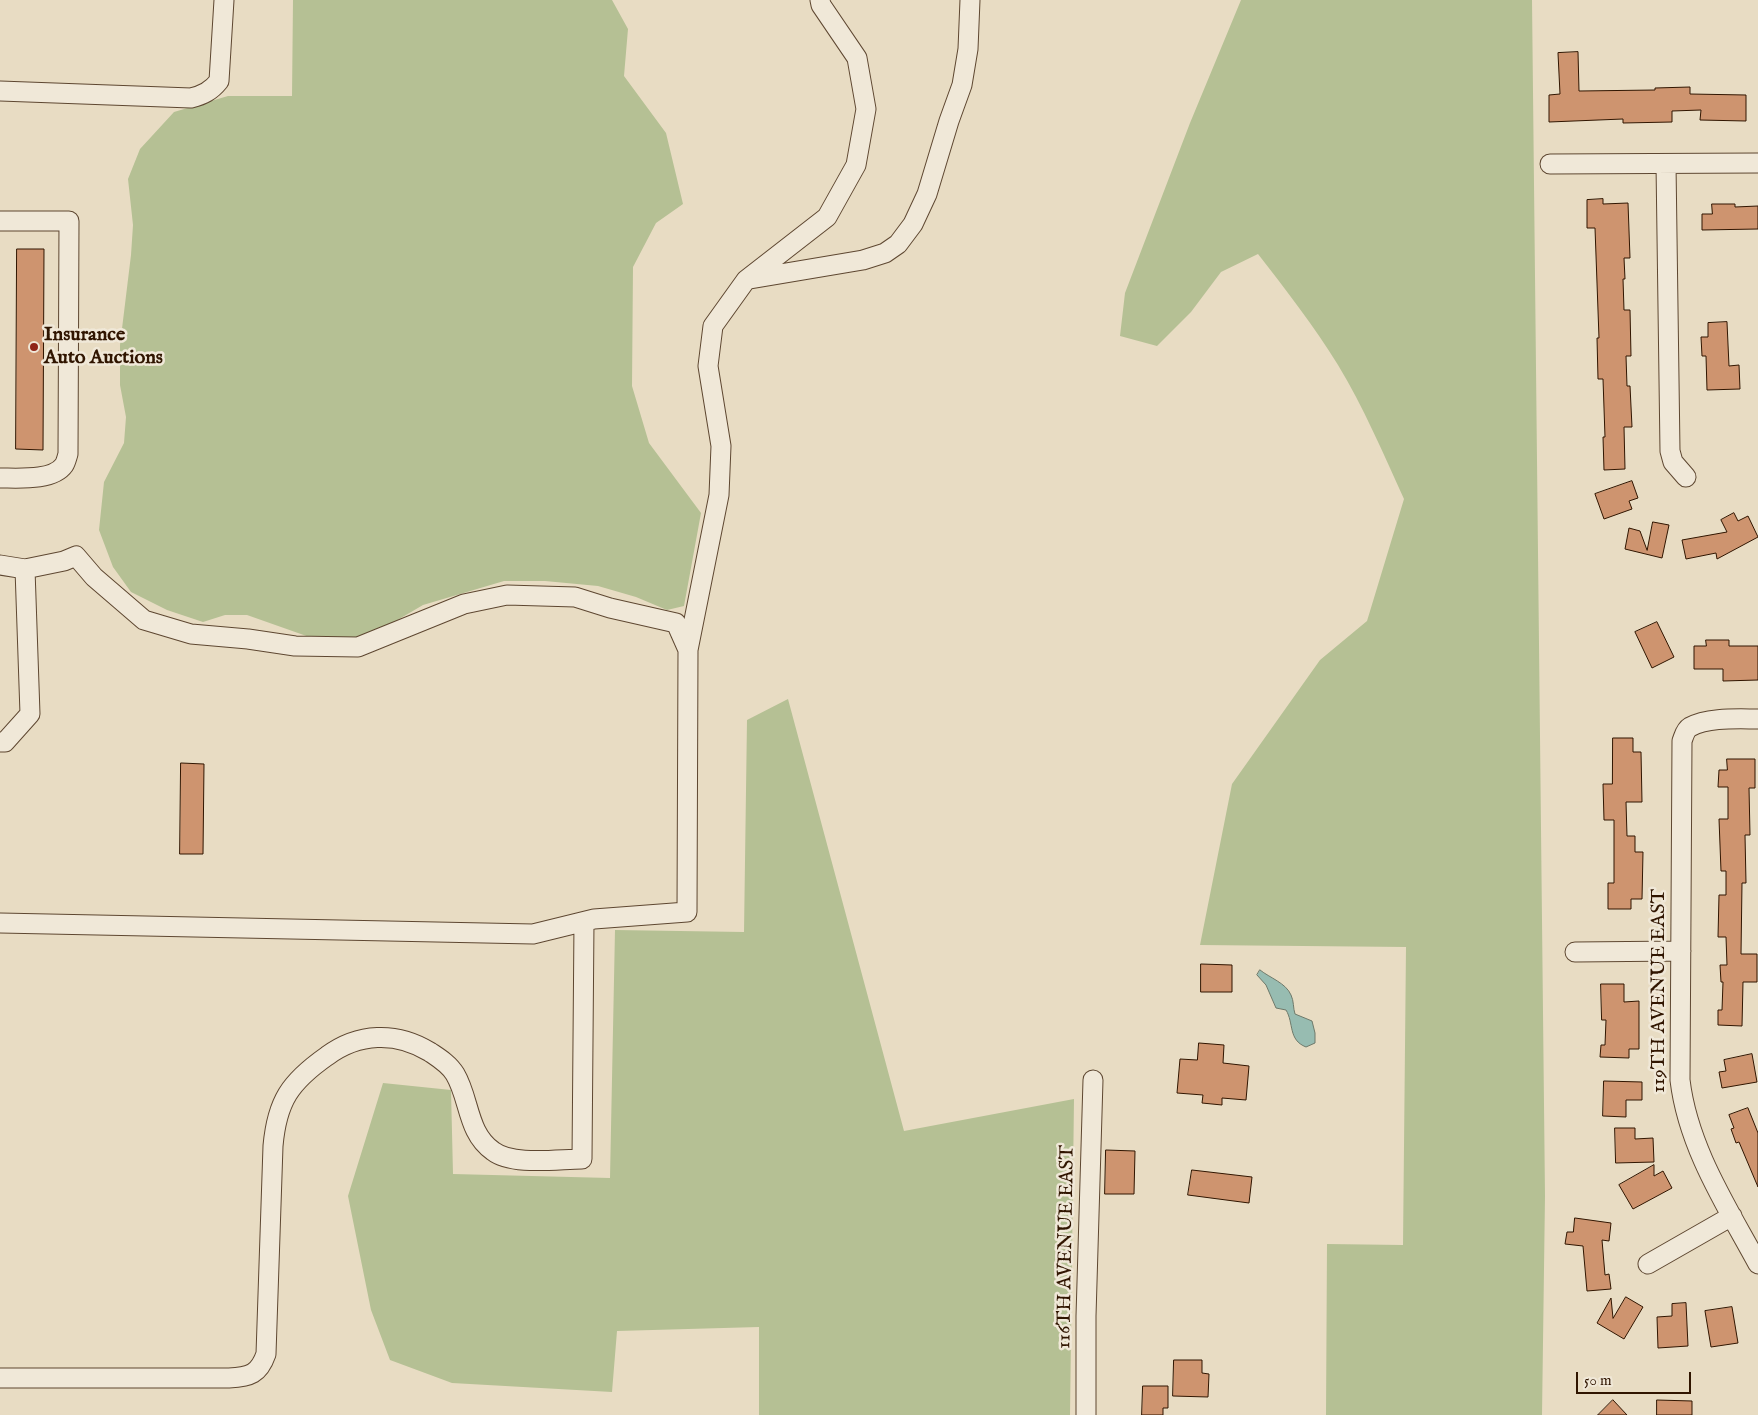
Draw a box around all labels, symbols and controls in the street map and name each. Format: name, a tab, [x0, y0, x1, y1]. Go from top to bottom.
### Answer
place label: Insurance Auto Auctions	[44, 324, 163, 371]
marker: Insurance Auto Auctions	[28, 341, 40, 353]
street label: 119TH AVENUE EAST	[1648, 889, 1672, 1093]
street label: 116TH AVENUE EAST	[1053, 1145, 1081, 1349]
scale bar	[1578, 1362, 1693, 1394]
text: 50 m	[1584, 1371, 1612, 1390]

